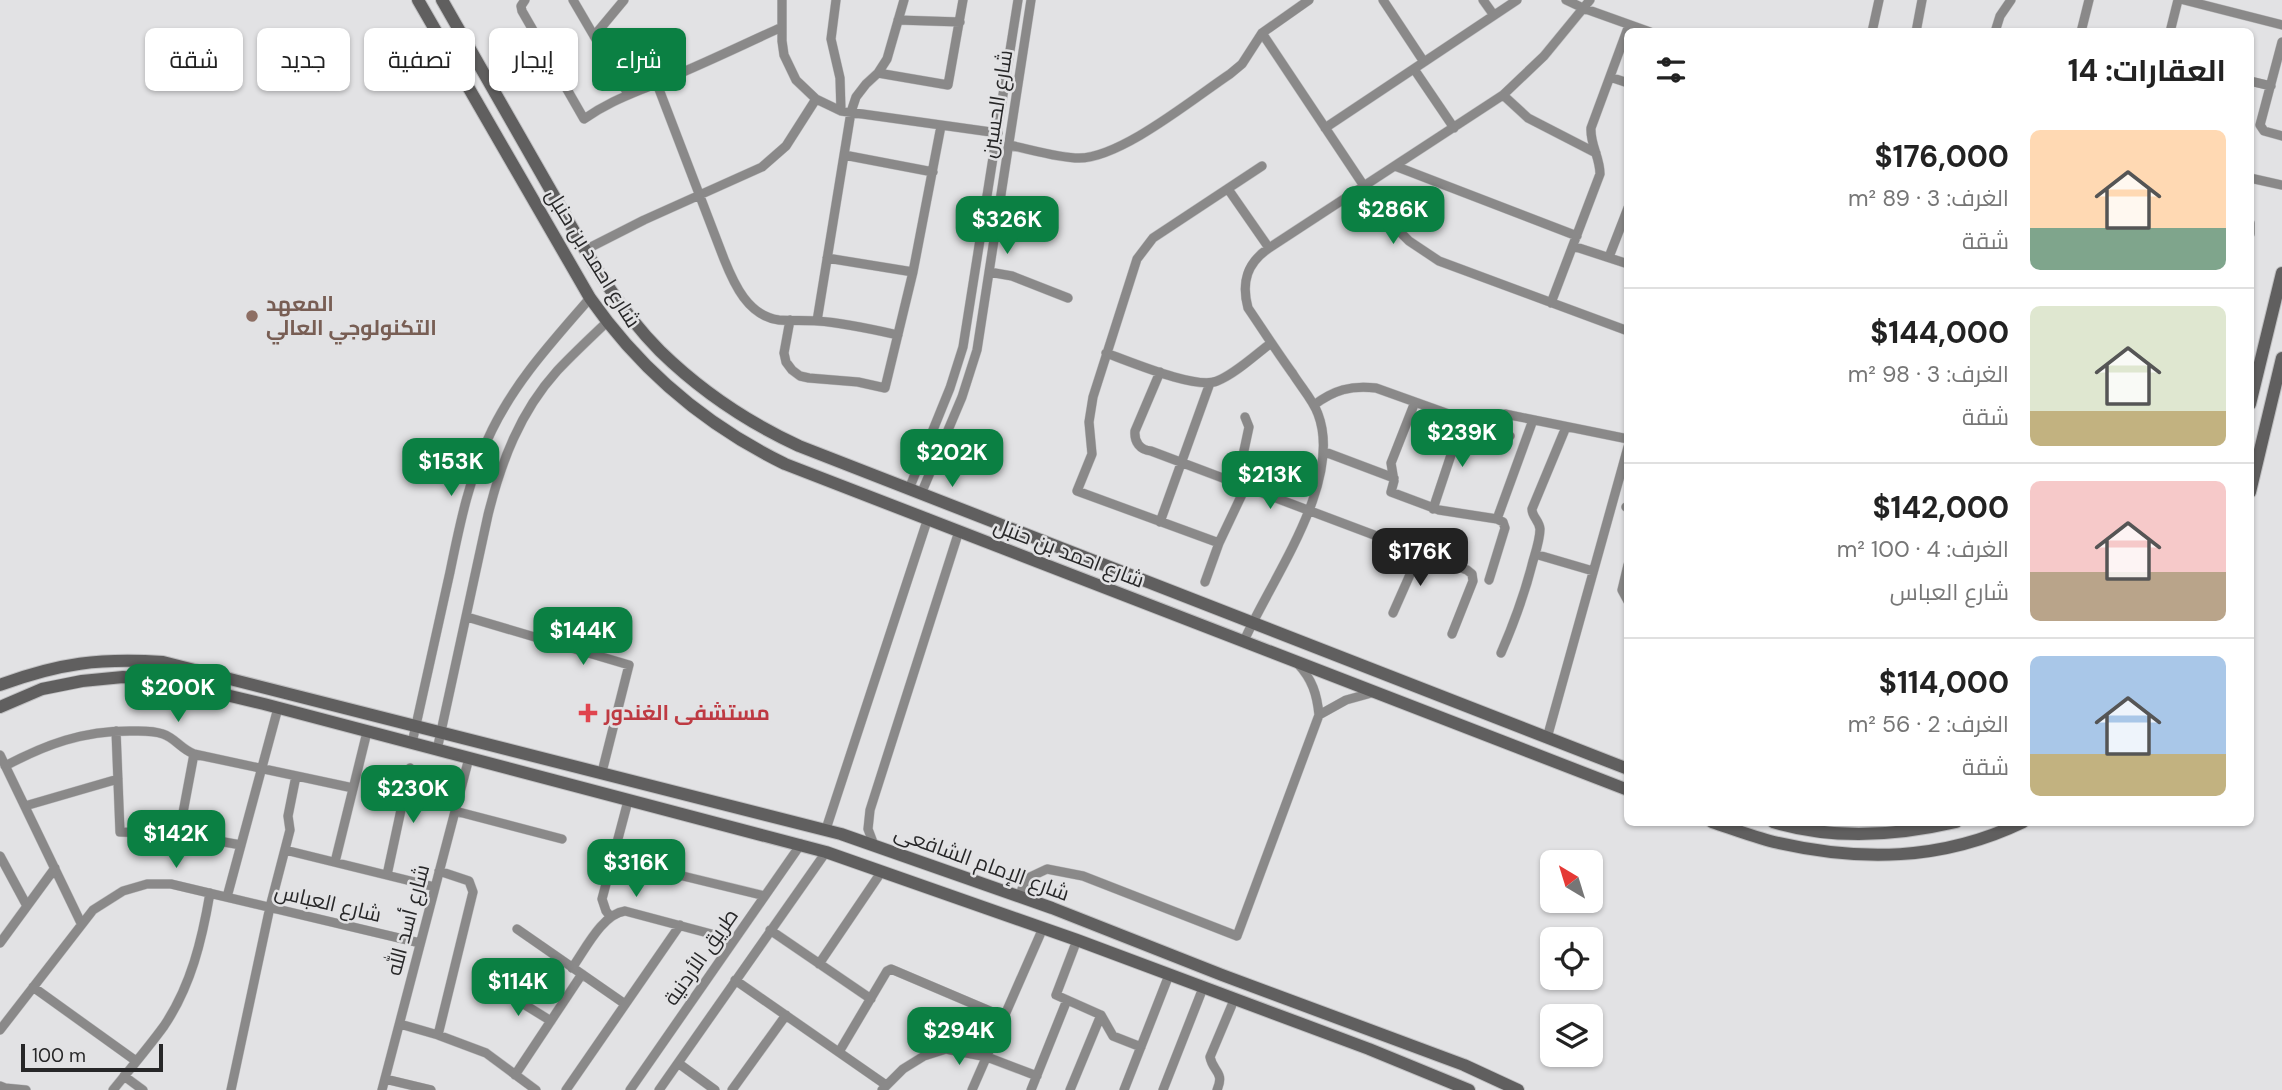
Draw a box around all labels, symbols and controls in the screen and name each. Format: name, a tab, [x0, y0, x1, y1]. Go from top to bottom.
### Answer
chip: شقة	[145, 28, 243, 91]
chip: جديد	[257, 28, 350, 91]
chip: تصفية	[364, 28, 475, 91]
chip: إيجار	[489, 28, 578, 91]
chip: شراء	[592, 28, 686, 91]
street label: شارع الحسين	[975, 48, 1019, 160]
icon: filters	[1652, 51, 1690, 89]
text: العقارات: 14	[2068, 51, 2226, 90]
text: $176,000	[1874, 137, 2009, 176]
icon: home	[2086, 158, 2170, 242]
street label: شارع احمد بن حنبل	[539, 183, 647, 333]
text: الغرف: 3 · 89 m²	[1848, 183, 2009, 213]
pin: $286K	[1344, 187, 1442, 246]
text: $286K	[1357, 194, 1429, 224]
pin: $326K	[958, 196, 1056, 256]
text: $326K	[972, 204, 1042, 234]
text: شقة	[1962, 226, 2009, 256]
place label: المعهد التكنولوجي العالي	[266, 290, 437, 345]
marker: المعهد التكنولوجي العالي	[244, 308, 260, 324]
text: $144,000	[1870, 313, 2009, 352]
icon: home	[2086, 334, 2170, 418]
text: الغرف: 3 · 98 m²	[1848, 359, 2009, 389]
text: شقة	[1962, 402, 2009, 432]
pin: $239K	[1413, 410, 1511, 469]
text: $239K	[1427, 417, 1497, 447]
pin: $202K	[903, 430, 1001, 489]
text: $202K	[916, 437, 988, 467]
pin: $153K	[402, 438, 500, 498]
text: $153K	[418, 446, 484, 476]
pin: $213K	[1221, 452, 1319, 511]
text: $213K	[1238, 459, 1302, 489]
text: $142,000	[1872, 488, 2009, 527]
icon: home	[2086, 509, 2170, 593]
street label: شارع احمد بن حنبل	[990, 511, 1148, 595]
pin: $176K	[1371, 528, 1469, 588]
text: الغرف: 4 · 100 m²	[1837, 534, 2009, 564]
text: $176K	[1388, 536, 1452, 566]
text: شارع العباس	[1890, 577, 2009, 607]
pin: $144K	[534, 608, 632, 667]
text: $144K	[549, 615, 617, 645]
text: $114,000	[1879, 663, 2009, 702]
pin: $200K	[129, 664, 227, 724]
text: $200K	[141, 672, 215, 702]
icon: home	[2086, 684, 2170, 768]
place label: مستشفى الغندور	[603, 699, 770, 727]
marker: مستشفى الغندور	[578, 703, 598, 723]
text: الغرف: 2 · 56 m²	[1848, 709, 2009, 739]
text: شقة	[1962, 752, 2009, 782]
pin: $230K	[364, 766, 462, 825]
text: $230K	[377, 773, 449, 803]
pin: $142K	[127, 810, 225, 870]
text: $142K	[143, 818, 209, 848]
street label: شارع الإمام الشافعى	[891, 818, 1073, 908]
pin: $316K	[587, 839, 685, 899]
text: $316K	[603, 847, 669, 877]
north arrow	[1540, 850, 1603, 914]
map controls	[1540, 850, 1603, 1067]
street label: شارع أسد الله	[380, 861, 436, 979]
street label: شارع العباس	[272, 877, 384, 929]
street label: طريق الأردنية	[657, 903, 745, 1011]
button: locate	[1540, 927, 1603, 990]
pin: $114K	[469, 958, 567, 1018]
text: $114K	[488, 966, 548, 996]
button: layers	[1540, 1004, 1603, 1067]
pin: $294K	[910, 1007, 1008, 1067]
text: $294K	[923, 1015, 995, 1045]
scale bar	[21, 1041, 163, 1073]
text: 100 m	[32, 1043, 86, 1068]

